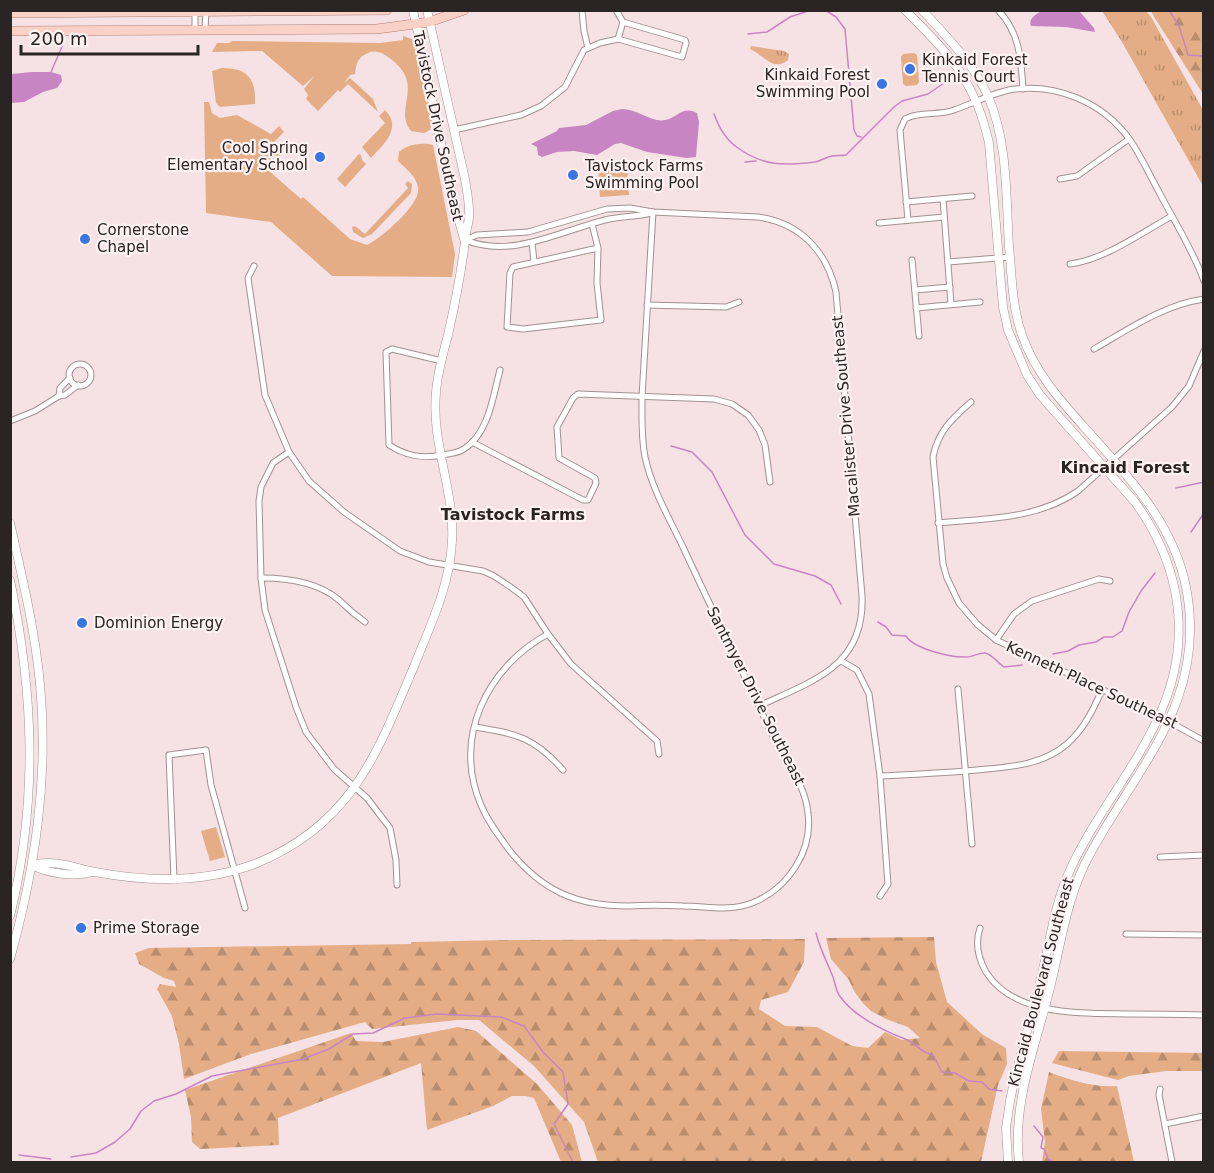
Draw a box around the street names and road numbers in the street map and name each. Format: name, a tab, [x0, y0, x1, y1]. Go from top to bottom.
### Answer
street label: Tavistock Drive Southeast	[409, 28, 467, 223]
street label: Macalister Drive Southeast	[828, 314, 864, 518]
street label: Santmyer Drive Southeast	[703, 604, 809, 788]
street label: Kenneth Place Southeast	[1003, 637, 1181, 733]
street label: Kincaid Boulevard Southeast	[1004, 875, 1078, 1089]

